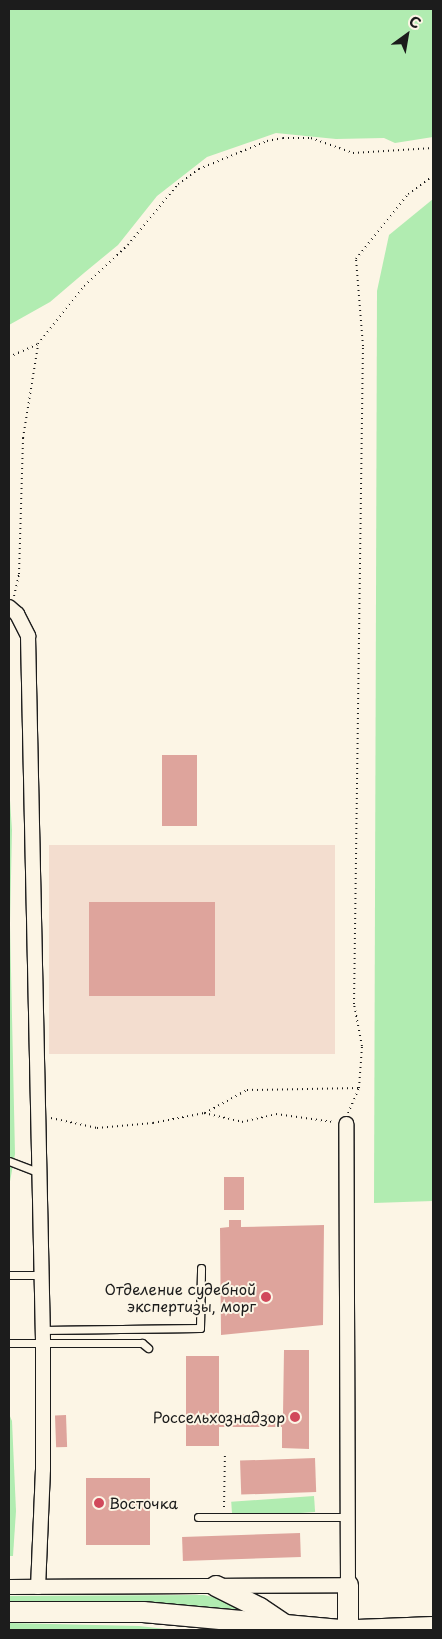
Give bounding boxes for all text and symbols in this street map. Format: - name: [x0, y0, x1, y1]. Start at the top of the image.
- north arrow: [382, 10, 432, 60]
- text: С: [405, 10, 425, 34]
- place label: Отделение судебной экспертизы, морг: [105, 1279, 256, 1314]
- marker: Отделение судебной экспертизы, морг: [260, 1291, 272, 1303]
- place label: Россельхознадзор: [153, 1408, 285, 1426]
- marker: Россельхознадзор: [289, 1411, 301, 1423]
- place label: Восточка: [109, 1494, 178, 1512]
- marker: Восточка: [93, 1497, 105, 1509]

